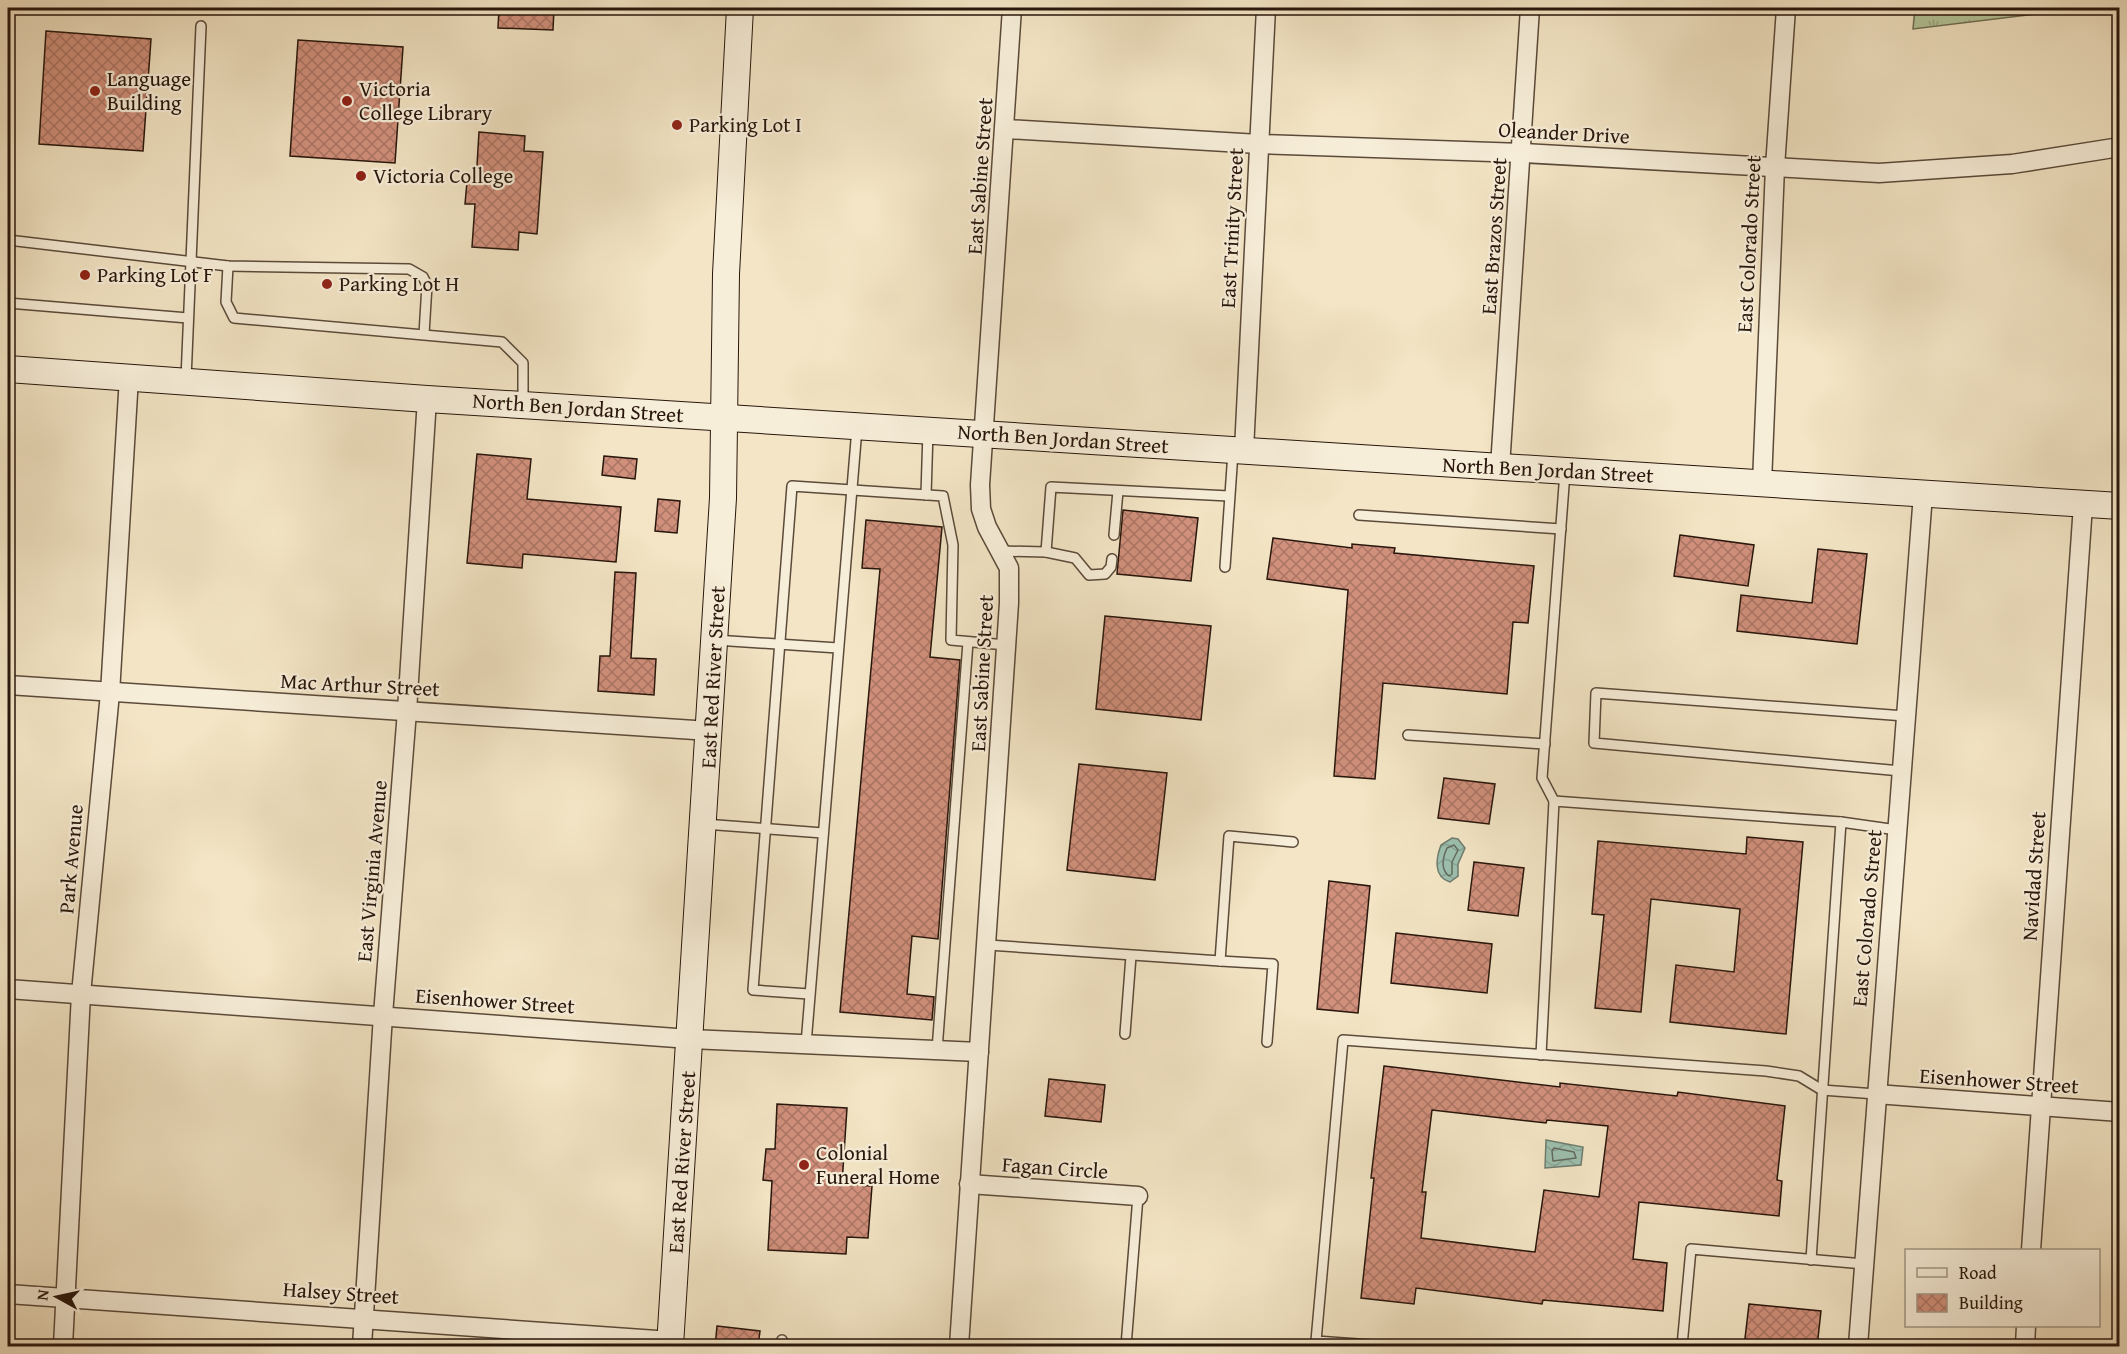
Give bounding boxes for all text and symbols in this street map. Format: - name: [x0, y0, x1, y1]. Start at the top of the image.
- place label: Language Building: [107, 63, 191, 118]
- place label: Victoria College Library: [359, 73, 493, 128]
- marker: Language Building: [88, 84, 102, 98]
- marker: Victoria College Library: [340, 94, 354, 108]
- street label: East Sabine Street: [959, 96, 1000, 255]
- place label: Parking Lot I: [689, 109, 802, 140]
- street label: Oleander Drive: [1497, 114, 1631, 151]
- marker: Parking Lot I: [670, 118, 684, 132]
- street label: East Trinity Street: [1212, 146, 1251, 309]
- street label: East Colorado Street: [1728, 154, 1769, 334]
- street label: East Brazos Street: [1473, 156, 1514, 315]
- place label: Victoria College: [373, 160, 513, 191]
- marker: Victoria College: [354, 169, 368, 183]
- place label: Parking Lot F: [97, 259, 214, 290]
- marker: Parking Lot F: [78, 268, 92, 282]
- place label: Parking Lot H: [339, 268, 459, 299]
- marker: Parking Lot H: [320, 277, 334, 291]
- street label: North Ben Jordan Street: [471, 385, 685, 430]
- street label: North Ben Jordan Street: [956, 416, 1170, 461]
- street label: North Ben Jordan Street: [1442, 448, 1655, 491]
- street label: East Red River Street: [692, 584, 733, 769]
- street label: East Sabine Street: [962, 593, 1001, 752]
- street label: Mac Arthur Street: [280, 665, 441, 704]
- street label: East Virginia Avenue: [348, 779, 395, 963]
- street label: Park Avenue: [50, 803, 91, 915]
- street label: Navidad Street: [2014, 810, 2054, 942]
- street label: East Colorado Street: [1843, 828, 1890, 1008]
- street label: Eisenhower Street: [414, 979, 576, 1022]
- street label: Eisenhower Street: [1918, 1059, 2080, 1102]
- street label: East Red River Street: [660, 1069, 703, 1254]
- place label: Colonial Funeral Home: [816, 1137, 940, 1192]
- street label: Fagan Circle: [1001, 1148, 1109, 1187]
- marker: Colonial Funeral Home: [797, 1158, 811, 1172]
- legend: [1905, 1249, 2100, 1327]
- text: Road: [1959, 1259, 1997, 1286]
- north arrow: [27, 1267, 87, 1327]
- street label: Halsey Street: [282, 1273, 401, 1312]
- text: N: [30, 1288, 55, 1302]
- text: Building: [1959, 1289, 2023, 1316]

